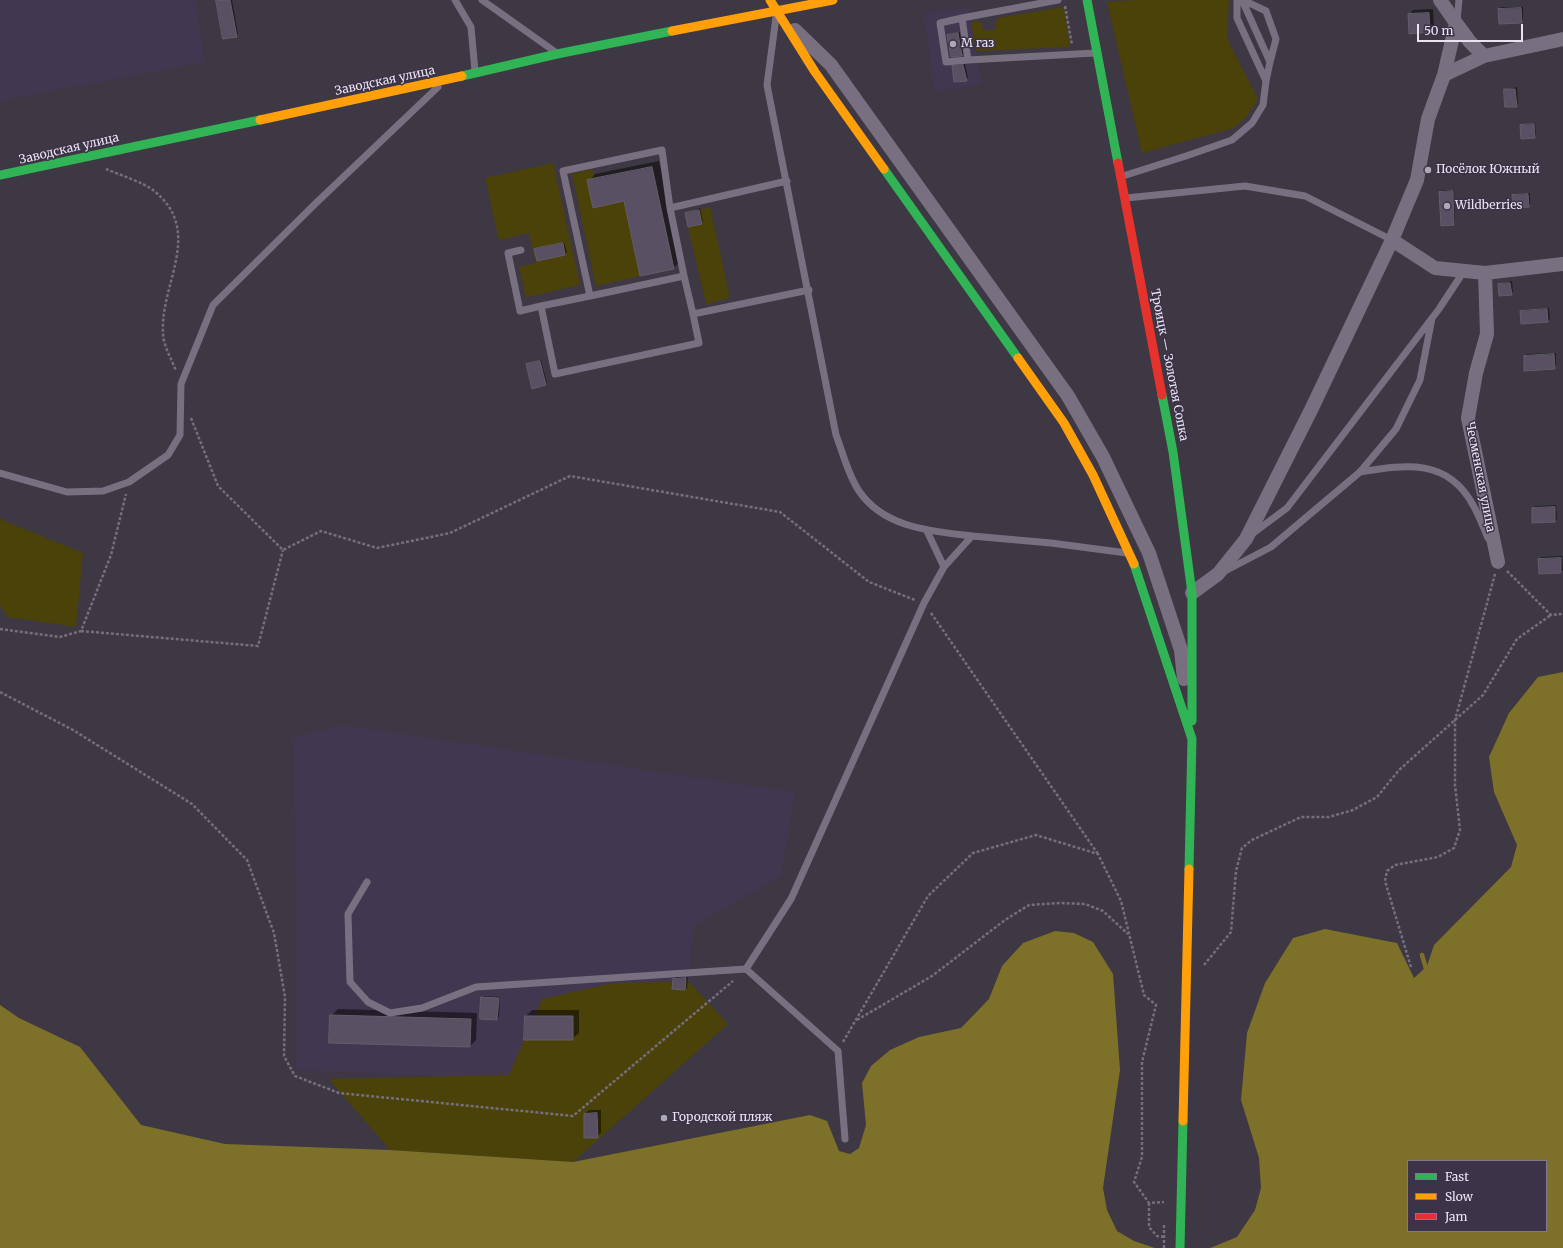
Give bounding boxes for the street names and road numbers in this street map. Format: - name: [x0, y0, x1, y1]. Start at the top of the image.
- street label: Заводская улица: [334, 63, 436, 99]
- street label: Заводская улица: [18, 131, 120, 167]
- street label: Троицк — Золотая Сопка: [1147, 288, 1191, 442]
- street label: Чесменская улица: [1462, 421, 1498, 533]

